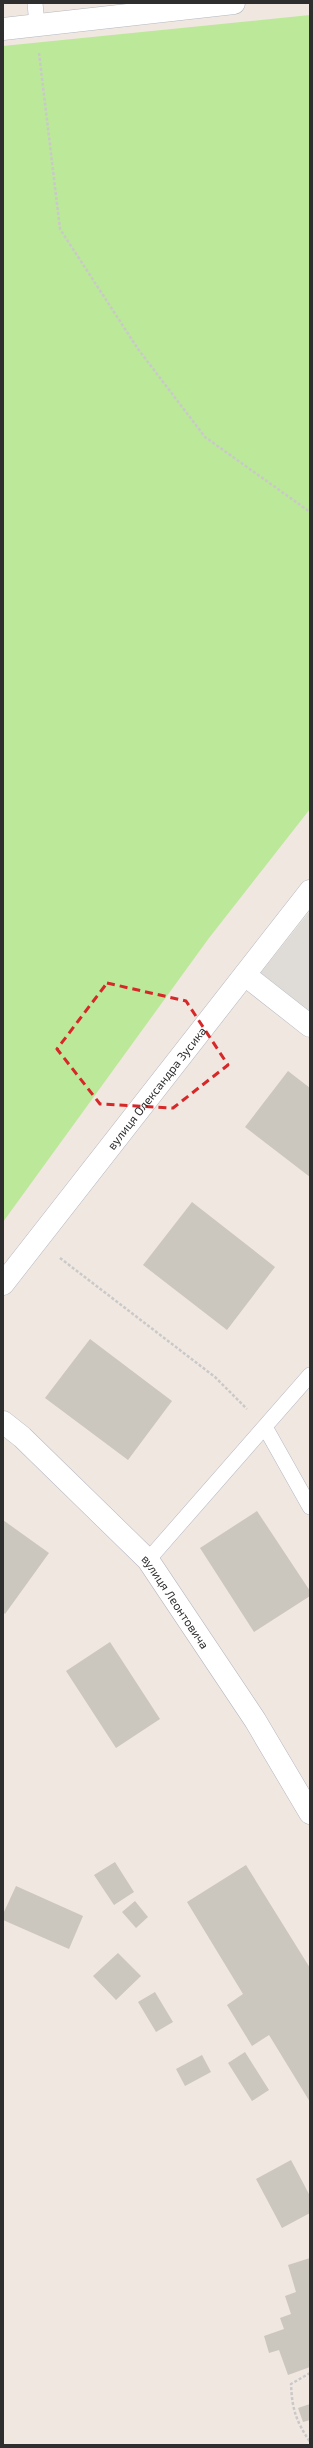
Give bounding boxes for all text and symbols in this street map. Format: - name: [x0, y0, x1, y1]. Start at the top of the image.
- street label: вулиця Олександра Зусика: [104, 1024, 209, 1152]
- street label: вулиця Леонтовича: [139, 1551, 212, 1651]

